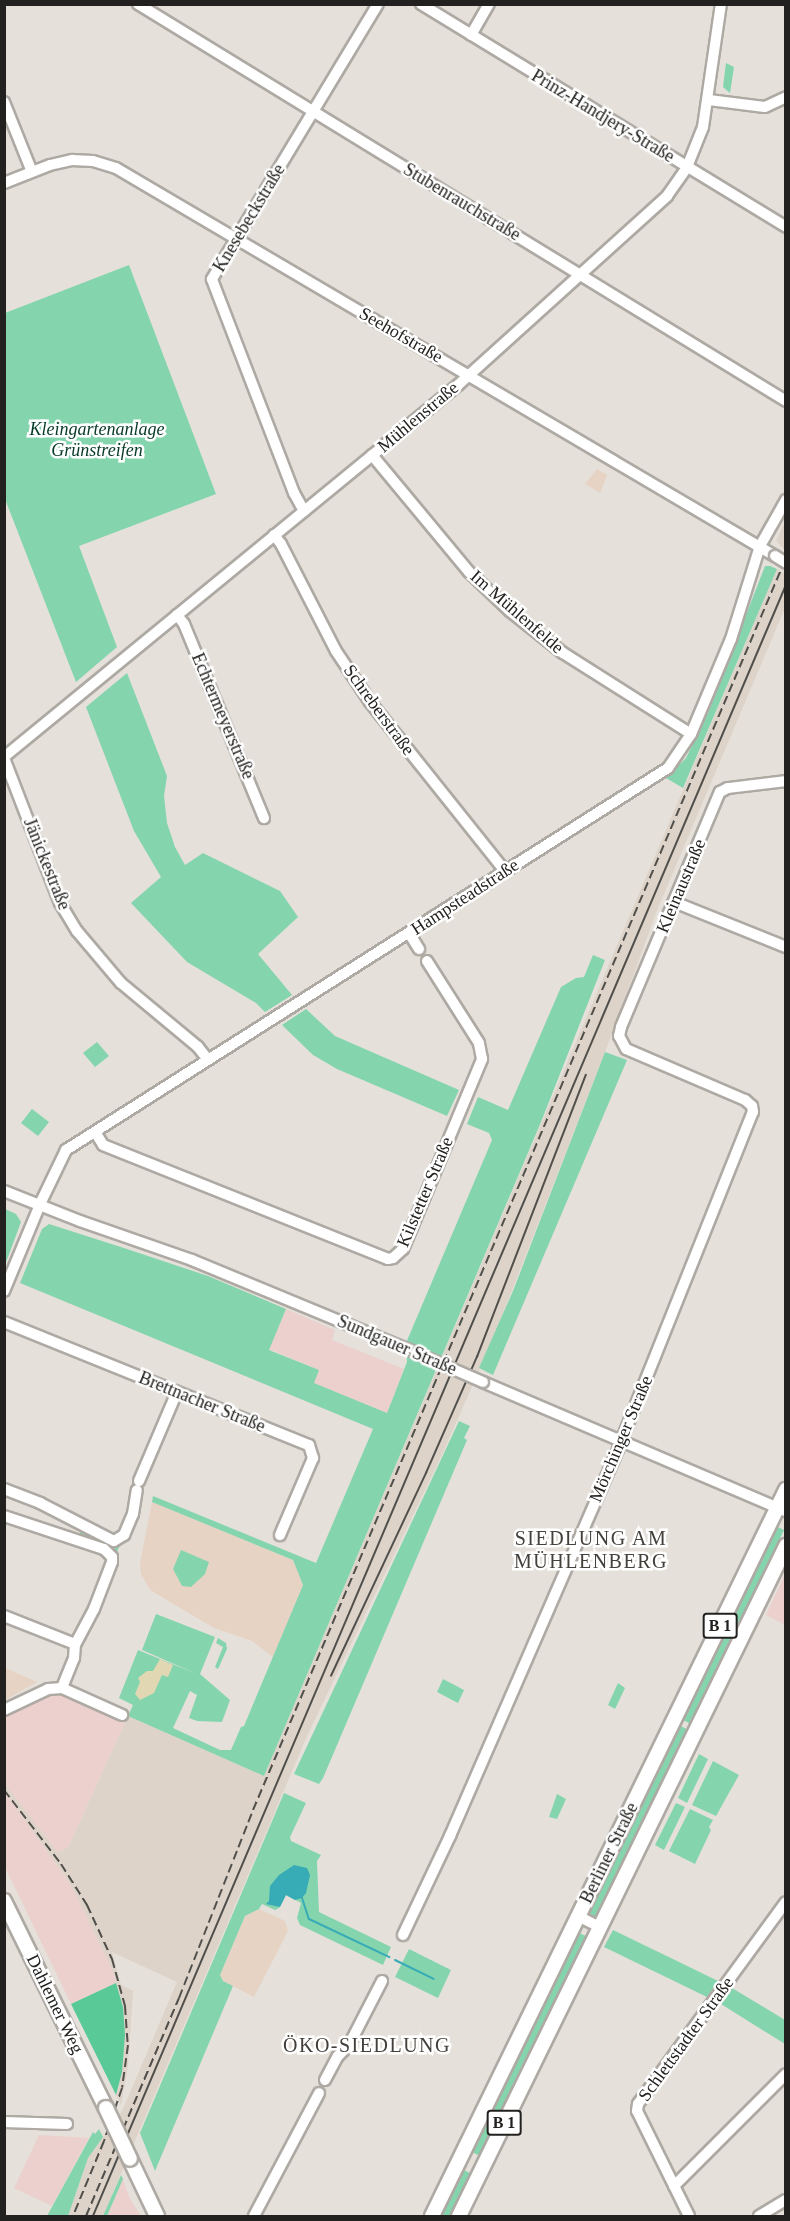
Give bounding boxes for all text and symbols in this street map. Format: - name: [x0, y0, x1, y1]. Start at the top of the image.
- street label: Prinz-Handjery-Straße: [528, 65, 678, 167]
- street label: Stubenrauchstraße: [399, 159, 525, 245]
- street label: Knesebeckstraße: [208, 160, 290, 276]
- street label: Seehofstraße: [355, 302, 447, 368]
- street label: Mühlenstraße: [373, 377, 463, 457]
- park label: Kleingartenanlage Grünstreifen: [30, 419, 164, 462]
- street label: Im Mühlenfelde: [466, 566, 568, 658]
- street label: Echtermeyerstraße: [187, 650, 259, 782]
- street label: Schreberstraße: [339, 660, 419, 760]
- street label: Jänickestraße: [19, 815, 75, 913]
- street label: Kleinaustraße: [652, 836, 710, 936]
- street label: Hampsteadstraße: [407, 854, 523, 940]
- street label: Kilstetter Straße: [392, 1134, 458, 1250]
- street label: Sundgauer Straße: [334, 1310, 460, 1380]
- street label: Brettnacher Straße: [136, 1367, 268, 1437]
- street label: Mörchinger Straße: [585, 1372, 657, 1506]
- district label: SIEDLUNG AM MÜHLENBERG: [514, 1526, 668, 1573]
- road number: B 1: [702, 1613, 738, 1639]
- street label: Berliner Straße: [575, 1799, 643, 1907]
- street label: Dahlemer Weg: [22, 1951, 88, 2057]
- street label: Schlettstadter Straße: [634, 1973, 738, 2105]
- district label: ÖKO-SIEDLUNG: [283, 2033, 451, 2057]
- road number: B 1: [486, 2110, 522, 2136]

